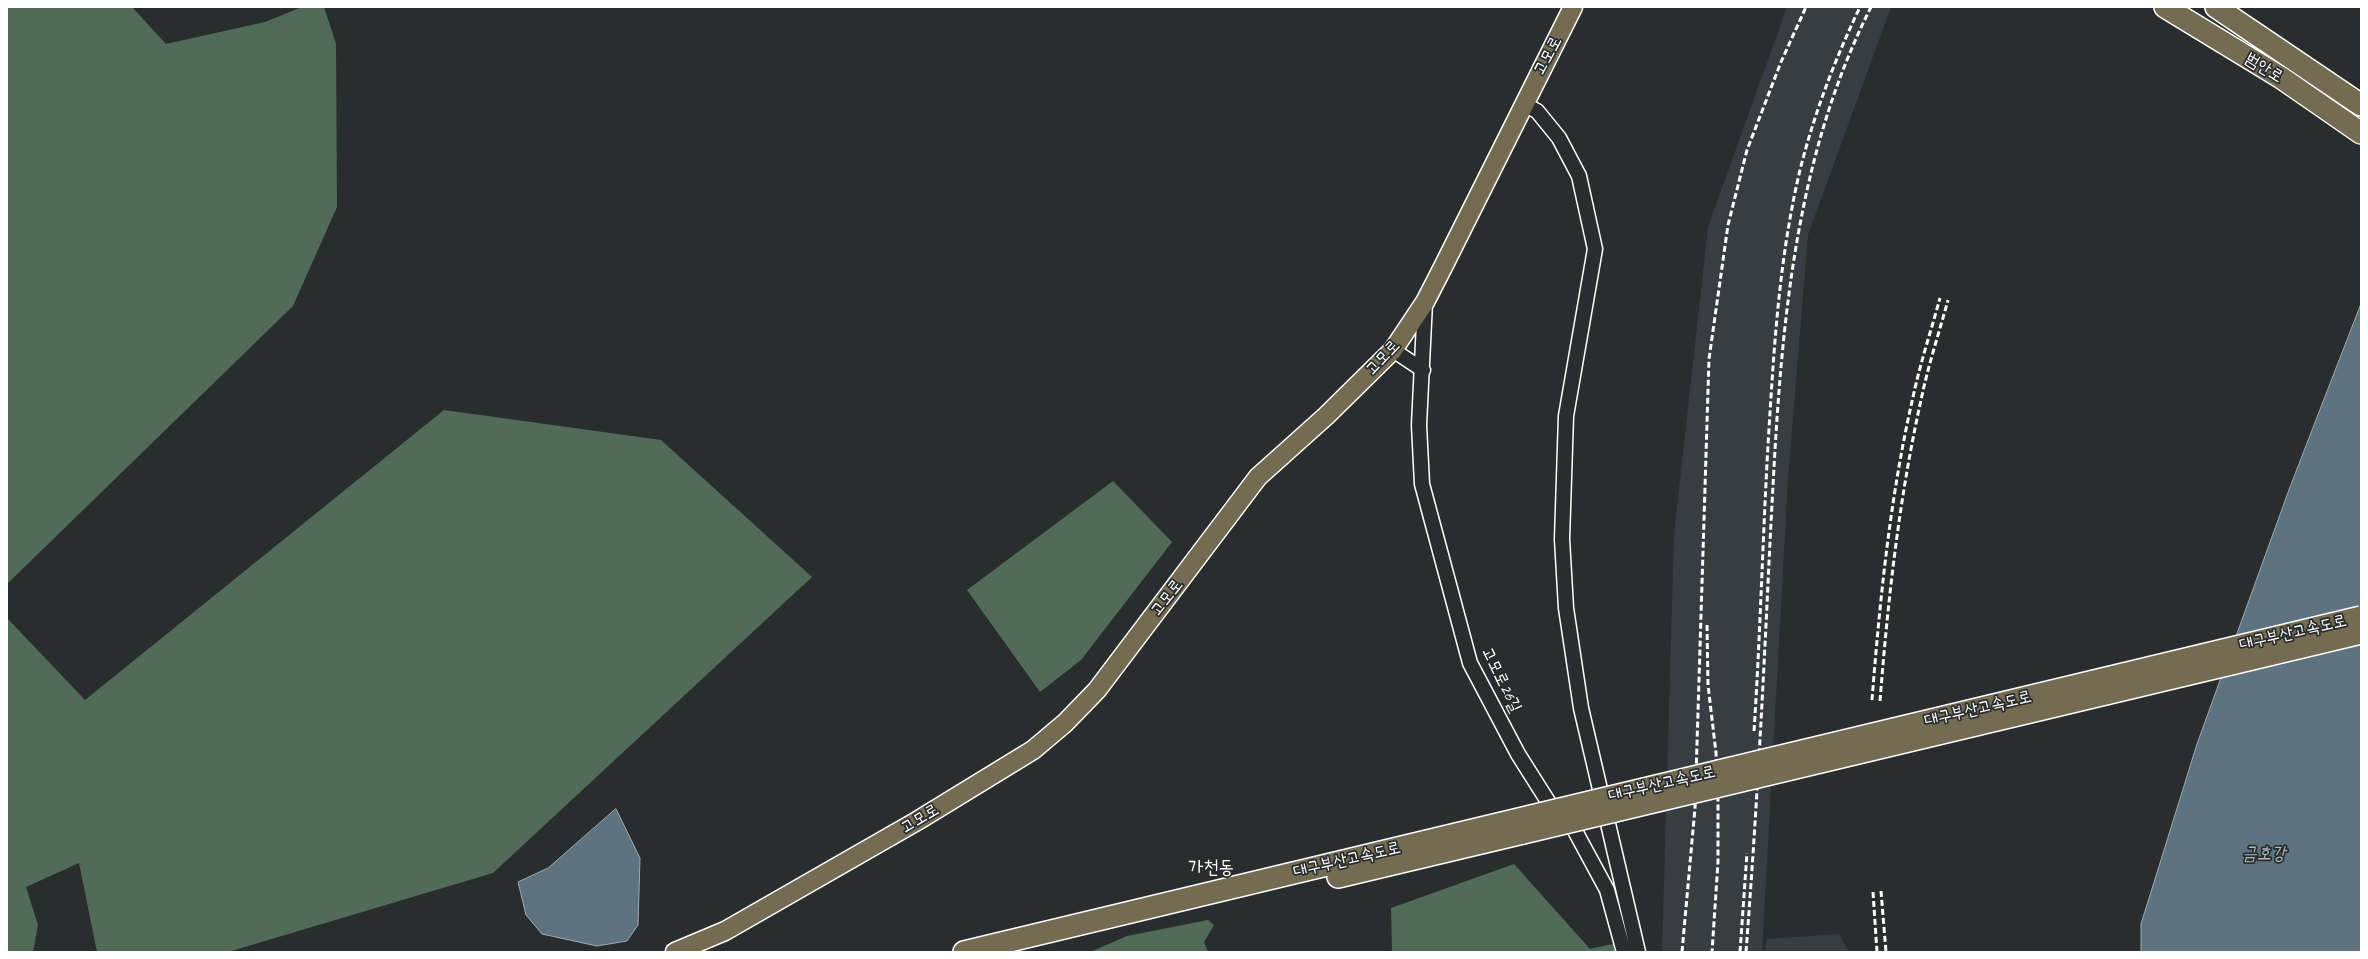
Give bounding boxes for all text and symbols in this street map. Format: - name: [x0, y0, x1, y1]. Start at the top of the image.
- street label: 고모로: [1529, 33, 1567, 79]
- street label: 범안로: [2241, 48, 2287, 88]
- street label: 고모로: [1362, 336, 1404, 380]
- street label: 고모로: [1146, 576, 1188, 620]
- street label: 대구부산고속도로: [2237, 611, 2349, 655]
- street label: 고모로26길: [1476, 644, 1526, 716]
- street label: 대구부산고속도로: [1922, 687, 2034, 731]
- street label: 대구부산고속도로: [1606, 762, 1718, 806]
- street label: 고모로: [897, 800, 943, 838]
- street label: 대구부산고속도로: [1291, 838, 1403, 882]
- water label: 금호강: [2242, 843, 2286, 865]
- district label: 가천동: [1188, 857, 1234, 879]

